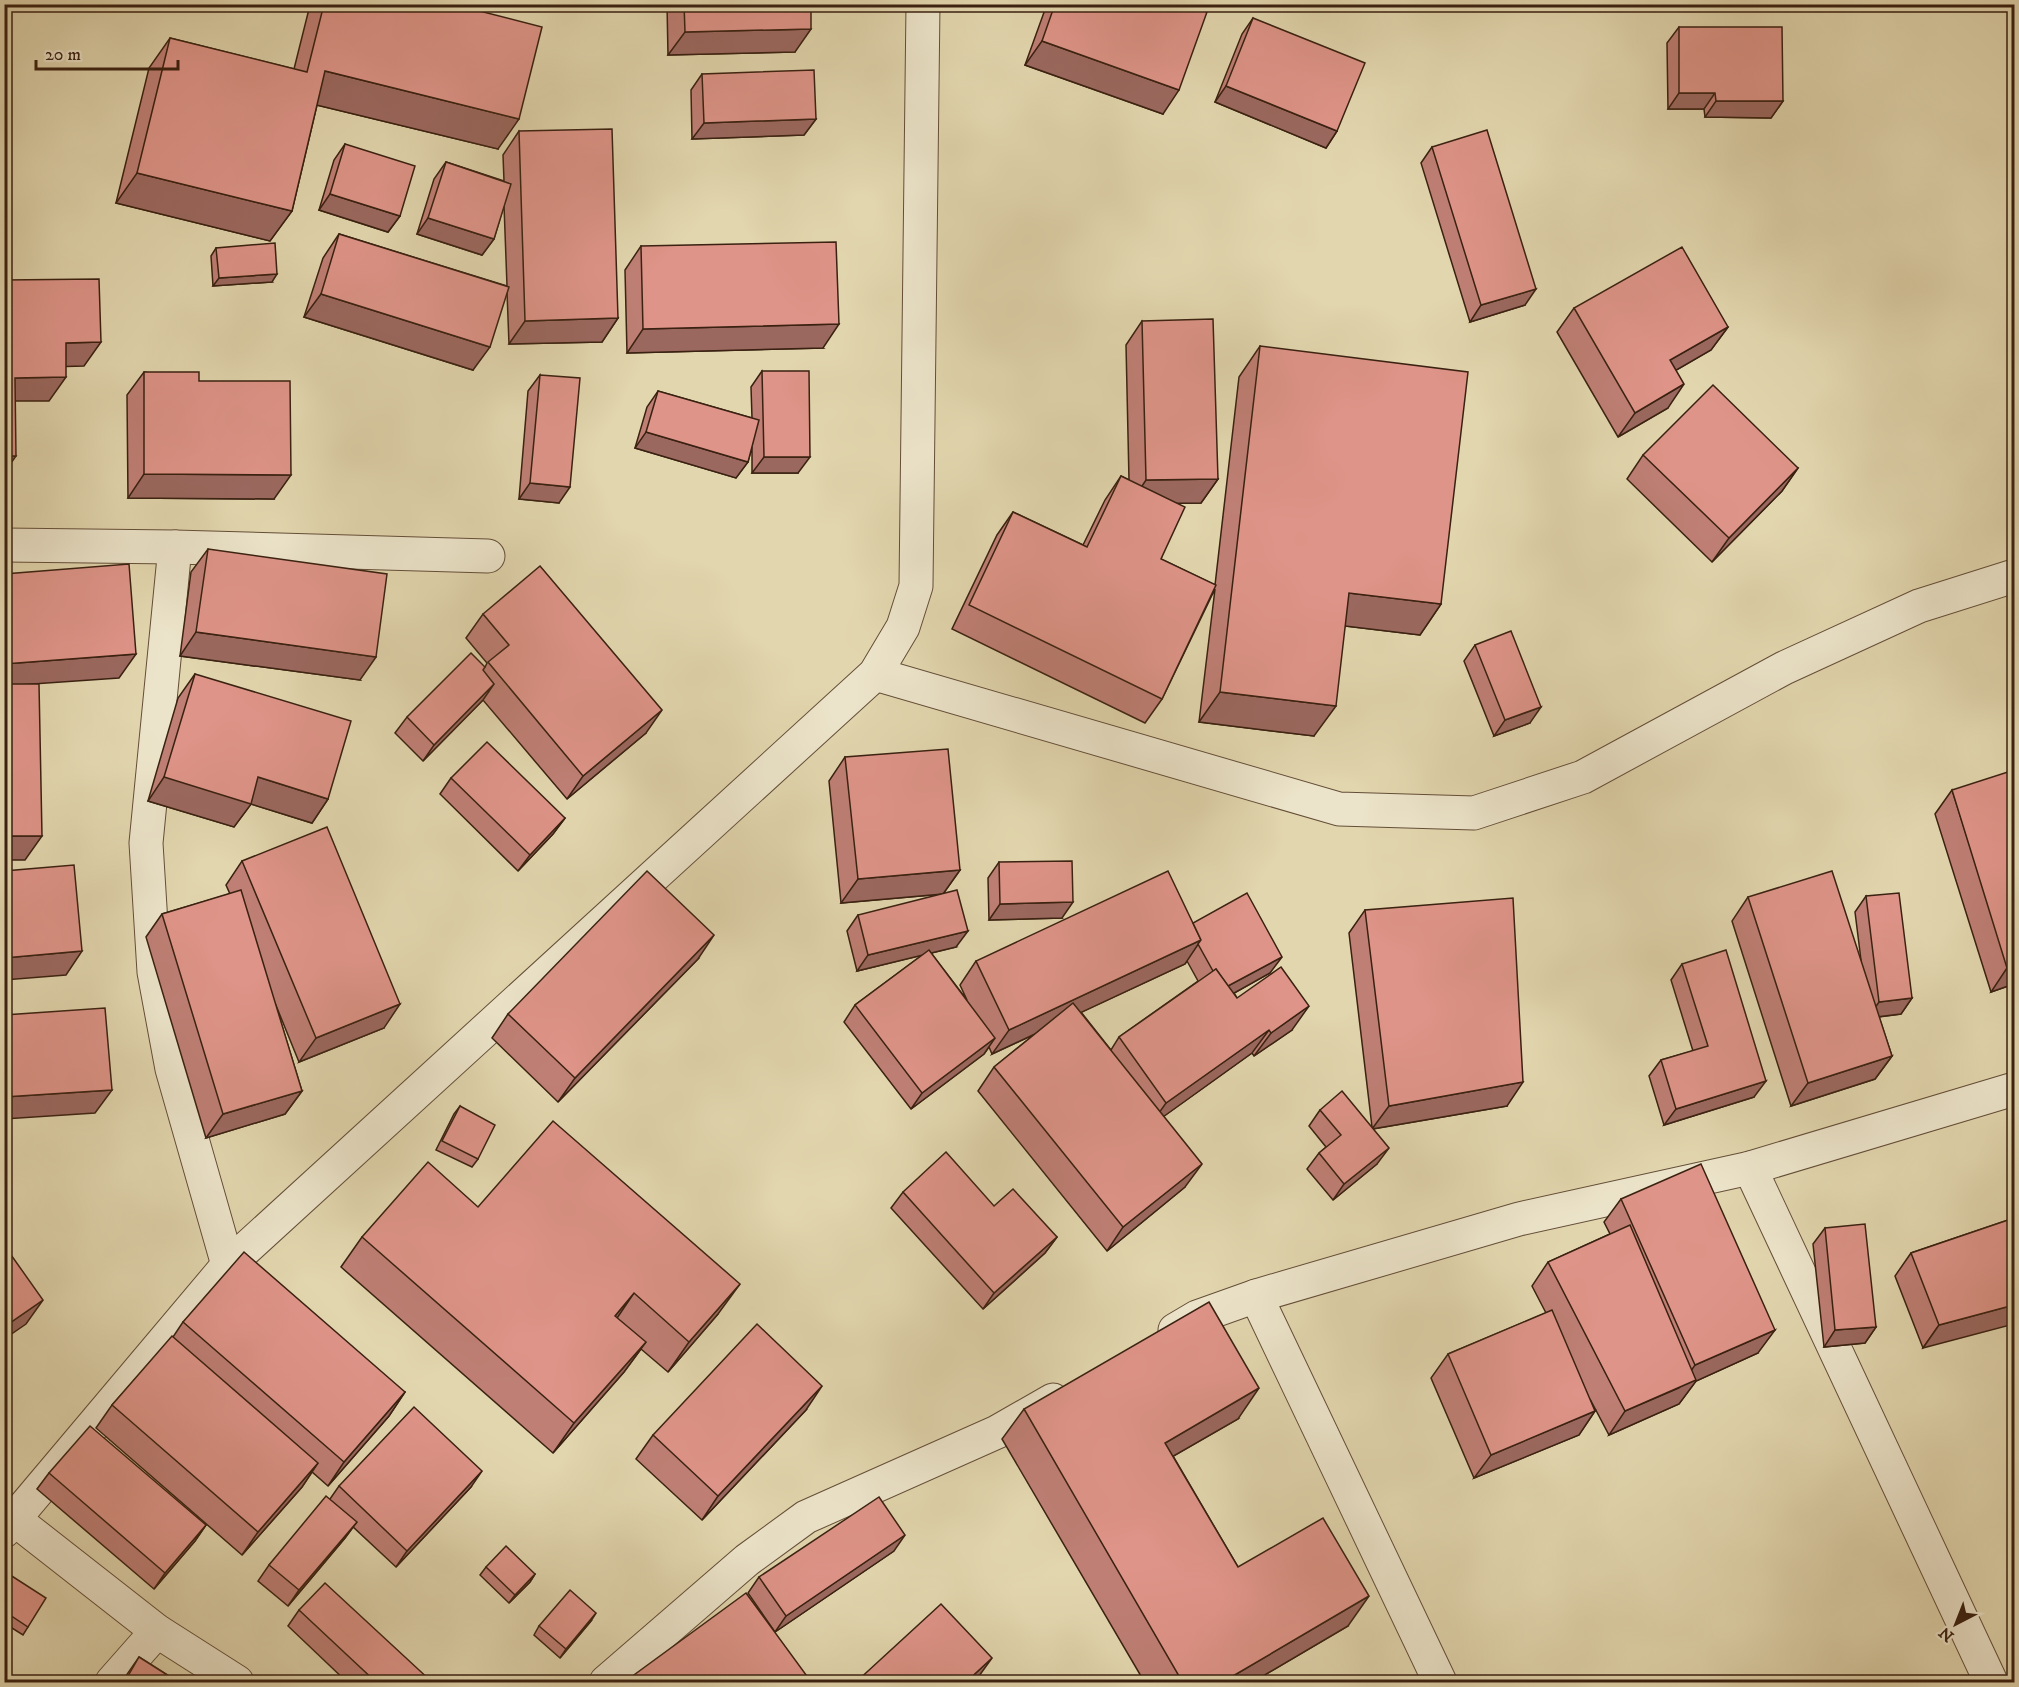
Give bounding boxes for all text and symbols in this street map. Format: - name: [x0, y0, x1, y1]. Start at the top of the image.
- scale bar: [36, 33, 178, 71]
- text: 20 m: [45, 44, 81, 66]
- north arrow: [1926, 1594, 1986, 1654]
- text: N: [1935, 1623, 1958, 1646]

